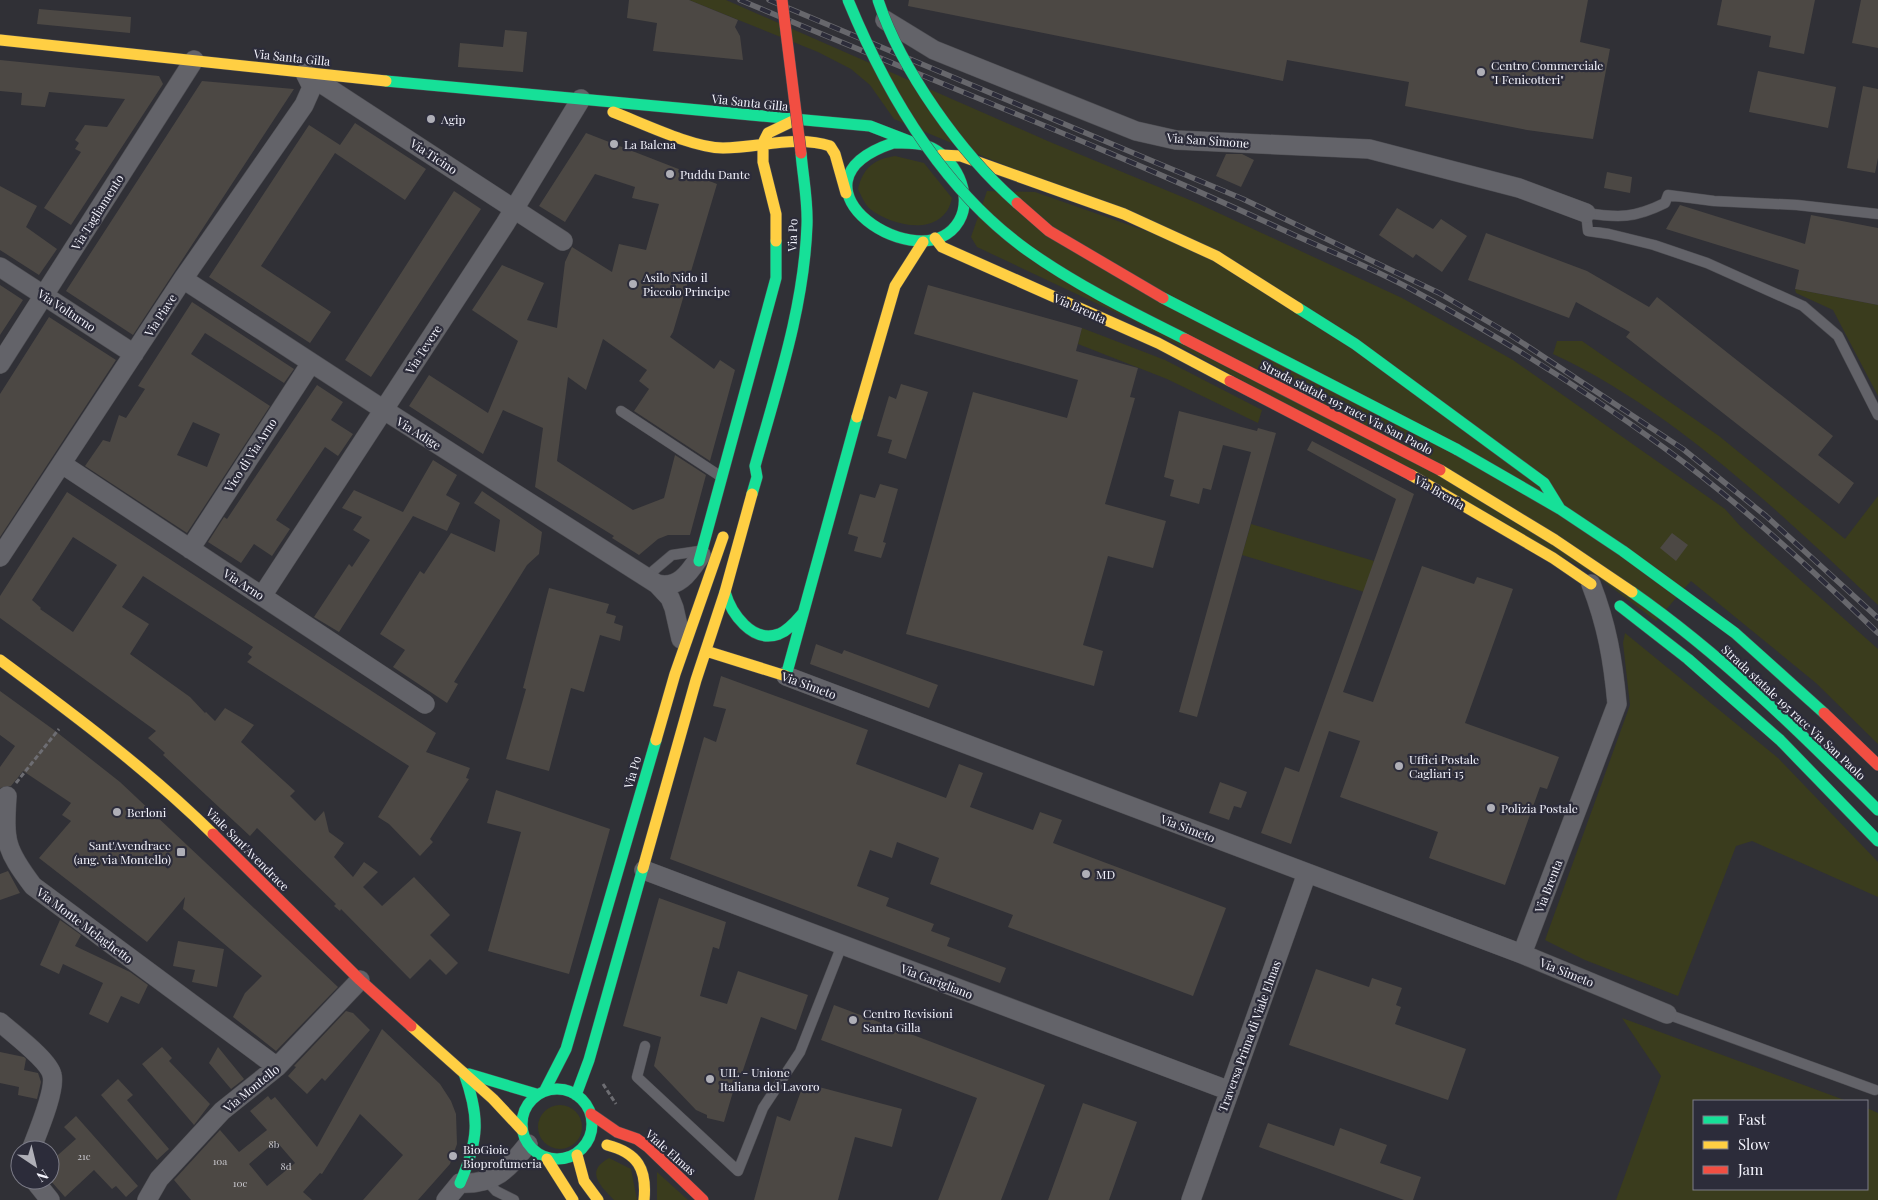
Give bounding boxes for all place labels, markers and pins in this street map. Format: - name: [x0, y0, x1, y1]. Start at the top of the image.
- place label: Centro Commerciale "I Fenicotteri": [1491, 57, 1603, 87]
- marker: Centro Commerciale "I Fenicotteri": [1475, 66, 1487, 78]
- place label: Agip: [440, 111, 465, 127]
- marker: Agip: [425, 113, 437, 125]
- place label: La Balena: [624, 136, 676, 152]
- marker: La Balena: [608, 138, 620, 150]
- place label: Puddu Dante: [680, 166, 750, 182]
- marker: Puddu Dante: [664, 168, 676, 180]
- place label: Asilo Nido il Piccolo Principe: [642, 269, 730, 299]
- marker: Asilo Nido il Piccolo Principe: [627, 278, 639, 290]
- place label: Uffici Postale Cagliari 15: [1409, 751, 1479, 781]
- marker: Uffici Postale Cagliari 15: [1393, 760, 1405, 772]
- place label: Polizia Postale: [1501, 800, 1578, 816]
- marker: Polizia Postale: [1485, 802, 1497, 814]
- place label: Berloni: [127, 804, 167, 820]
- marker: Berloni: [111, 806, 123, 818]
- place label: Sant'Avendrace (ang. via Montello): [74, 837, 171, 867]
- marker: Sant'Avendrace (ang. via Montello): [175, 846, 187, 858]
- place label: MD: [1096, 866, 1115, 882]
- marker: MD: [1080, 868, 1092, 880]
- place label: Centro Revisioni Santa Gilla: [863, 1005, 953, 1035]
- marker: Centro Revisioni Santa Gilla: [847, 1014, 859, 1026]
- place label: UIL - Unione Italiana del Lavoro: [720, 1064, 820, 1094]
- marker: UIL - Unione Italiana del Lavoro: [704, 1073, 716, 1085]
- place label: BioGioie Bioprofumeria: [463, 1141, 542, 1171]
- marker: BioGioie Bioprofumeria: [447, 1150, 459, 1162]

